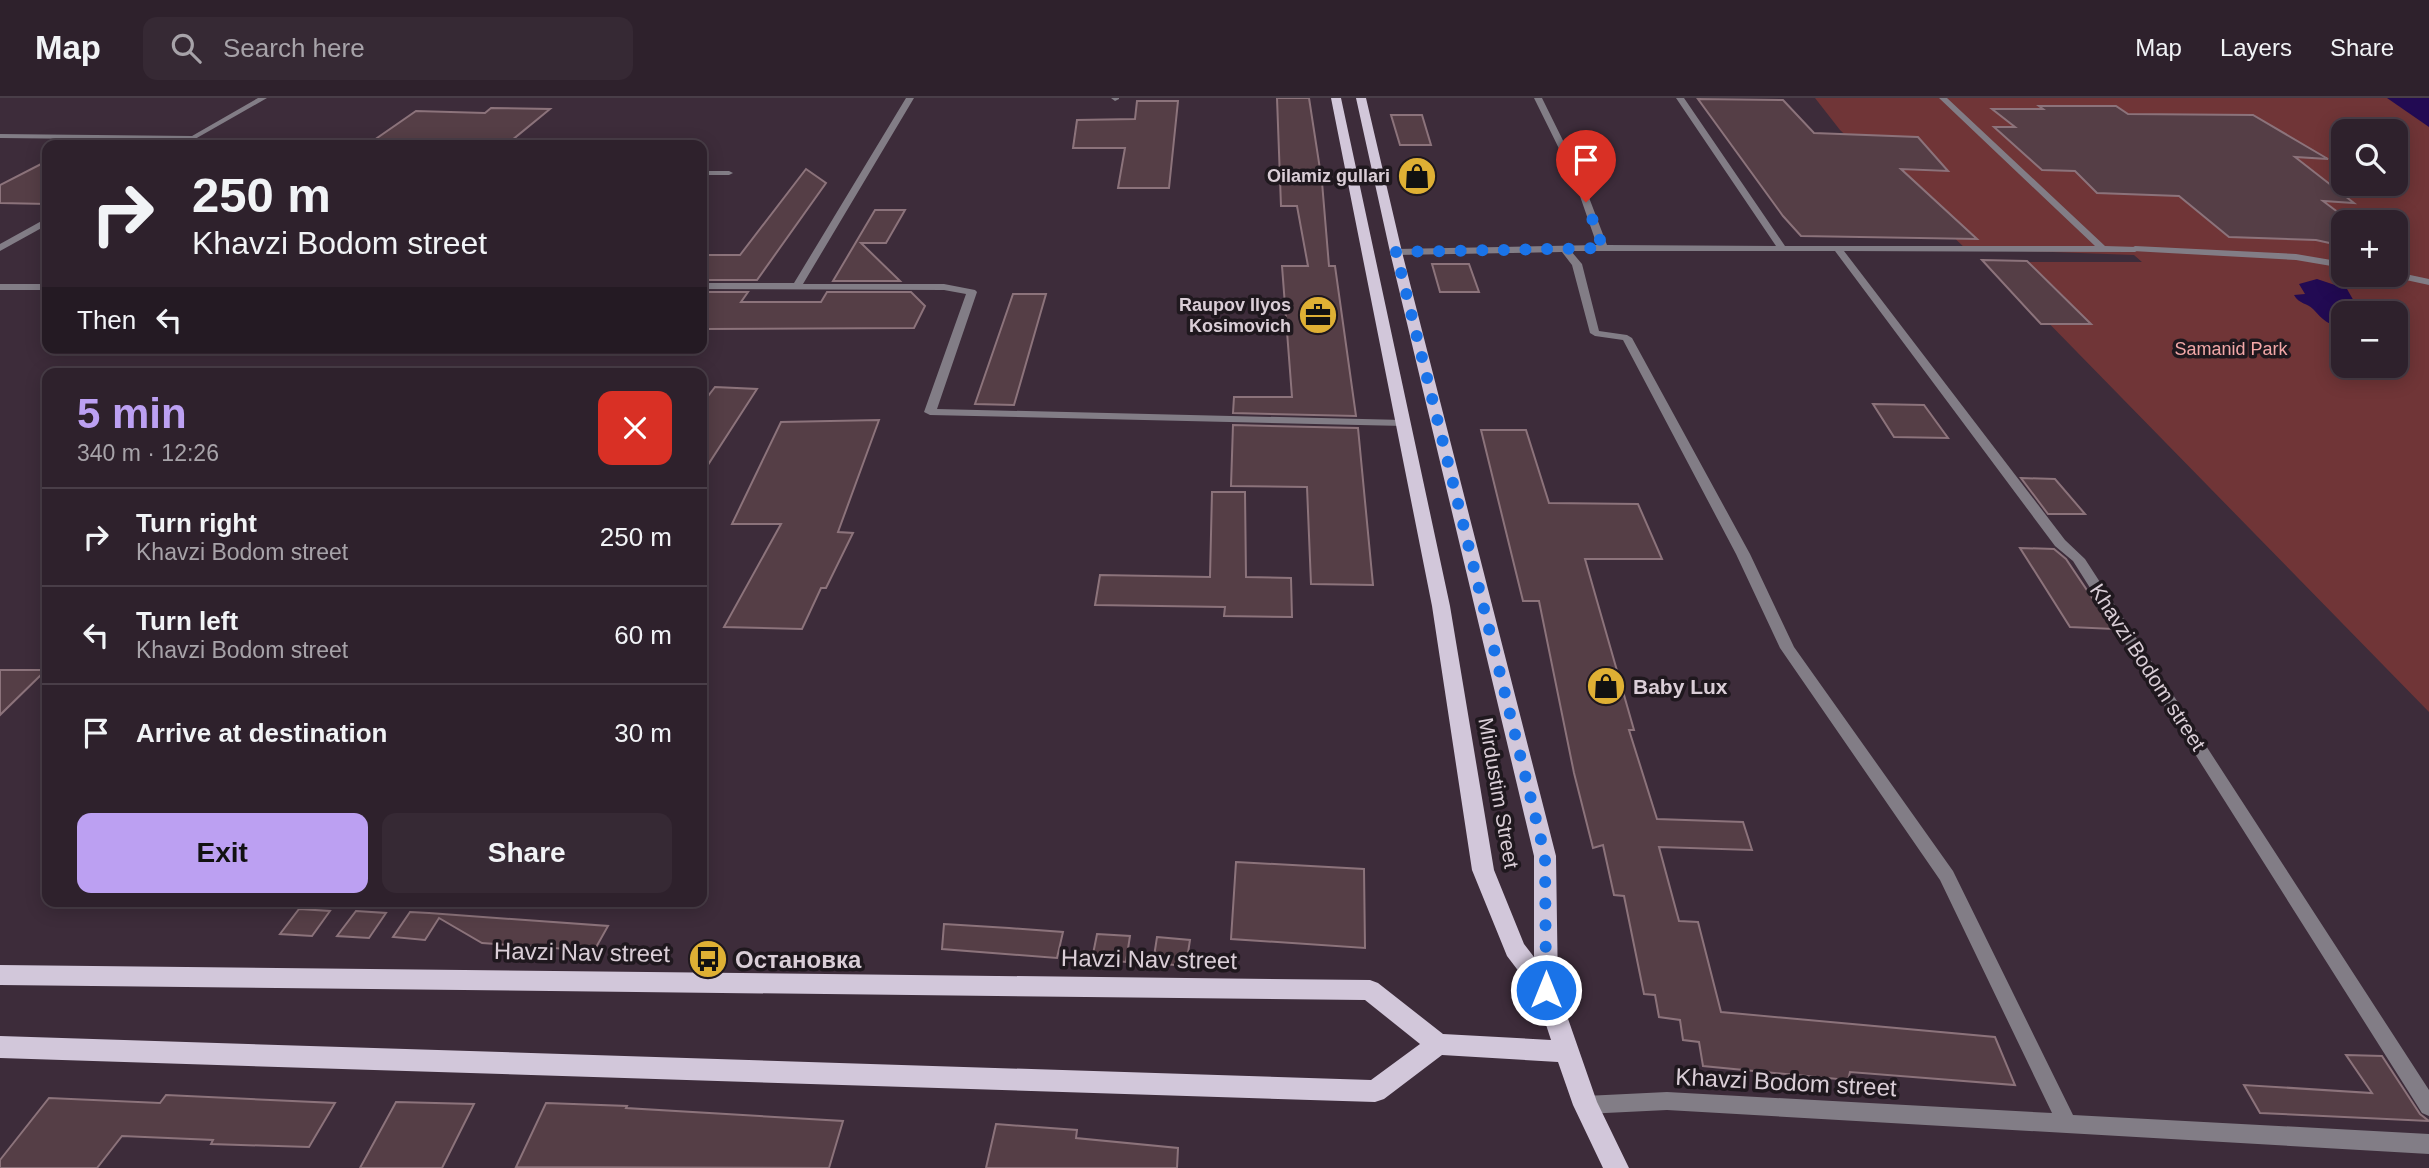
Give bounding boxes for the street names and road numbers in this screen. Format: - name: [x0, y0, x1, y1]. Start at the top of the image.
- street label: Khavzi Bodom street: [2086, 579, 2210, 755]
- street label: Mirdustim Street: [1474, 716, 1524, 870]
- street label: Havzi Nav street: [494, 937, 671, 967]
- street label: Havzi Nav street: [1061, 944, 1238, 974]
- street label: Khavzi Bodom street: [1675, 1063, 1898, 1101]

